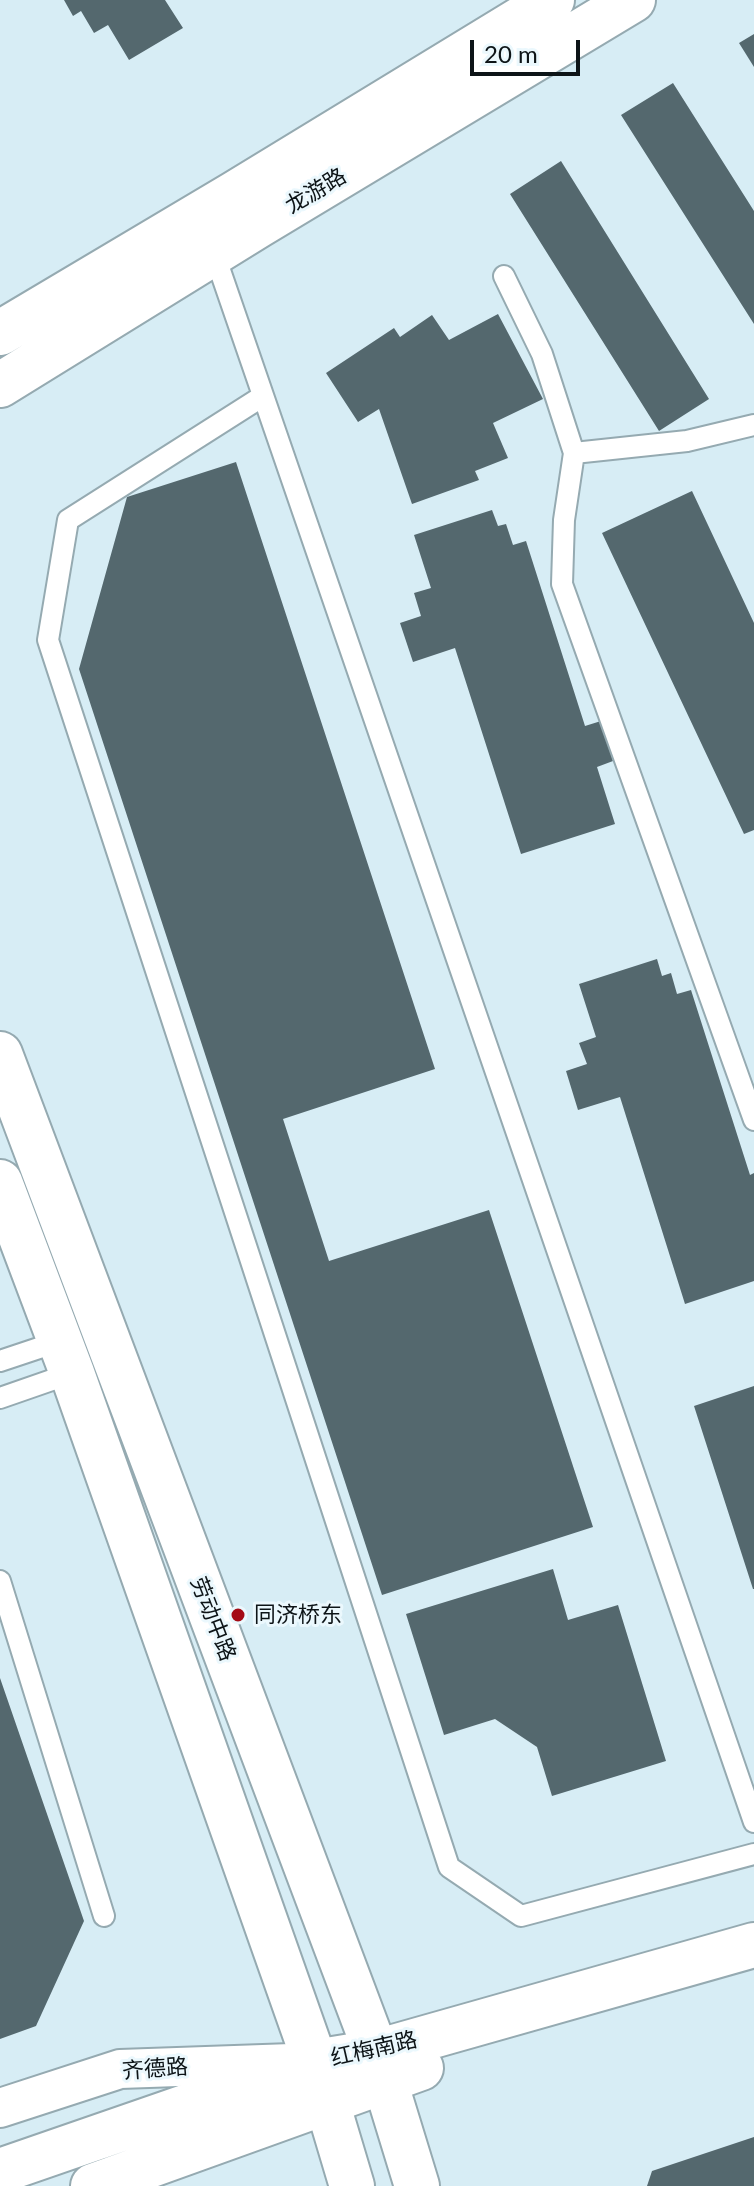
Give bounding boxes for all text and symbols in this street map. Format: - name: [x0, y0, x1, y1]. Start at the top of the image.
- scale bar: [474, 24, 584, 74]
- text: 20 m: [484, 39, 538, 68]
- street label: 龙游路: [281, 163, 351, 219]
- street label: 劳动中路: [185, 1573, 241, 1665]
- place label: 同济桥东: [254, 1602, 342, 1628]
- marker: 同济桥东: [229, 1606, 247, 1624]
- street label: 红梅南路: [328, 2026, 420, 2072]
- street label: 齐德路: [121, 2054, 189, 2084]

